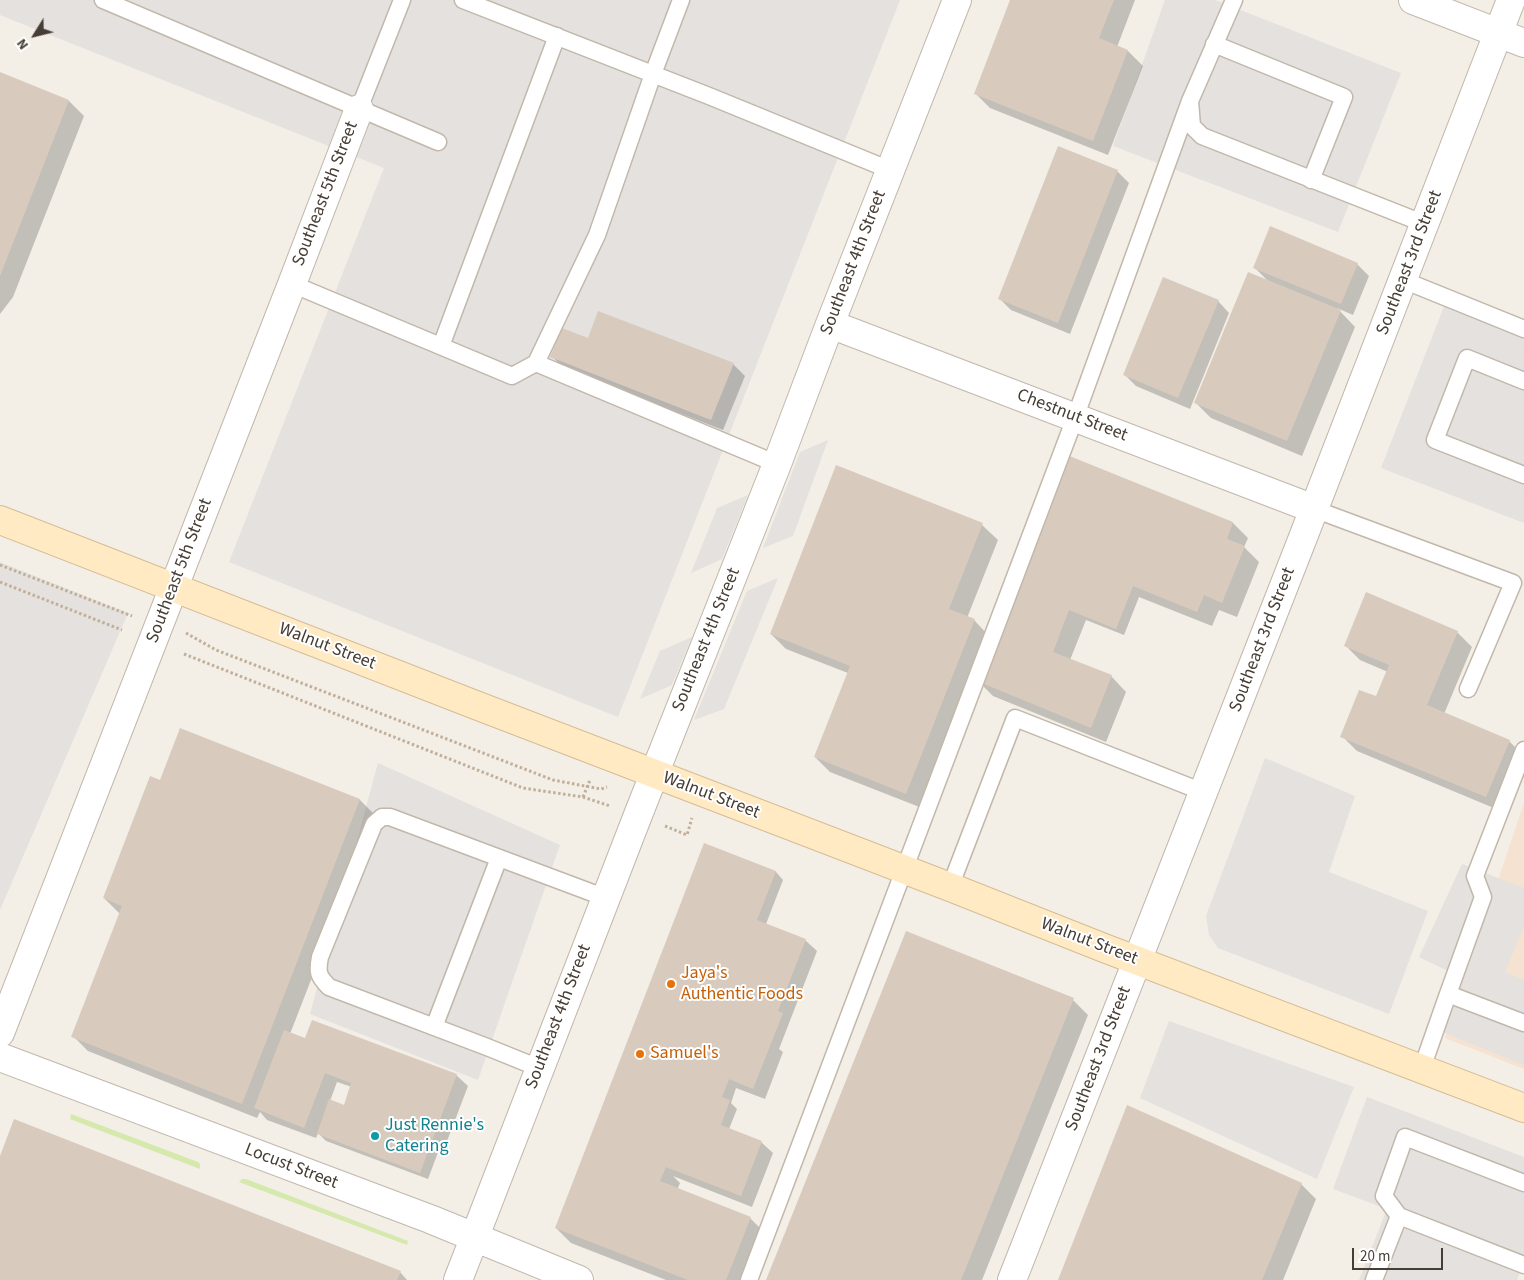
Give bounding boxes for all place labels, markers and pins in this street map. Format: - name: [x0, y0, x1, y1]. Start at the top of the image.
- place label: Jaya's Authentic Foods: [681, 963, 803, 1006]
- marker: Jaya's Authentic Foods: [665, 978, 677, 990]
- place label: Samuel's: [650, 1043, 719, 1065]
- marker: Samuel's: [634, 1048, 646, 1060]
- place label: Just Rennie's Catering: [385, 1115, 484, 1158]
- marker: Just Rennie's Catering: [369, 1130, 381, 1142]

